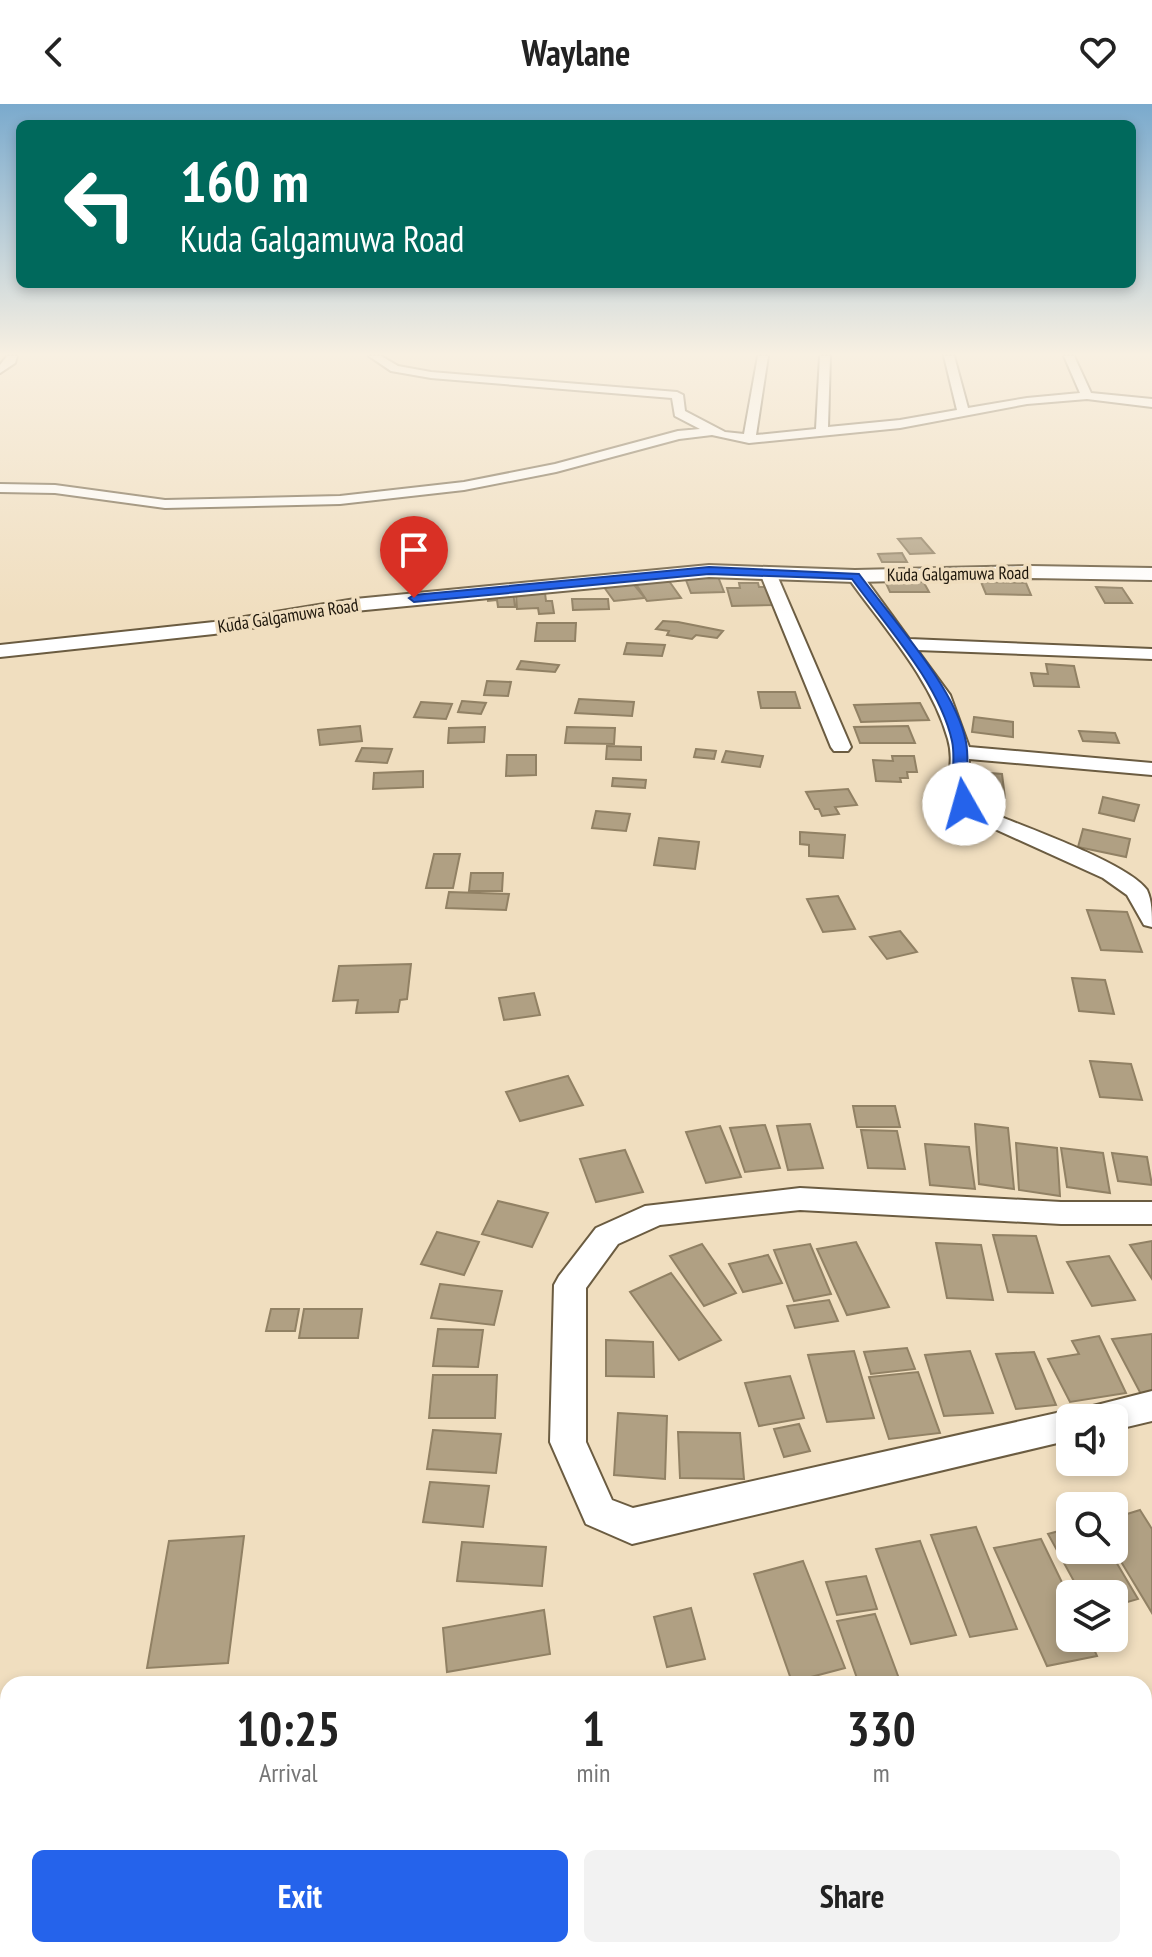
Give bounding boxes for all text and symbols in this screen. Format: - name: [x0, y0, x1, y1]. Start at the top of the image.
- text: Waylane: [522, 29, 630, 76]
- icon: back: [32, 30, 76, 74]
- icon: heart: [1076, 30, 1120, 74]
- text: 160 m: [180, 145, 309, 217]
- icon: left: [48, 152, 152, 256]
- text: Kuda Galgamuwa Road: [180, 215, 464, 262]
- pin: [380, 516, 448, 598]
- icon: arrive: [392, 528, 436, 572]
- street label: Kuda Galgamuwa Road: [887, 561, 1029, 586]
- street label: Kuda Galgamuwa Road: [216, 593, 360, 638]
- position arrow: [922, 762, 1006, 846]
- map controls: [1056, 1404, 1128, 1652]
- button: sound: [1056, 1404, 1128, 1476]
- button: search: [1056, 1492, 1128, 1564]
- button: layers: [1056, 1580, 1128, 1652]
- text: 10:25: [236, 1697, 340, 1759]
- text: 1: [582, 1697, 605, 1759]
- text: 330: [847, 1697, 916, 1759]
- text: Arrival: [259, 1756, 318, 1789]
- text: min: [576, 1756, 610, 1789]
- text: m: [873, 1756, 890, 1789]
- button: Exit: [32, 1850, 568, 1942]
- button: Share: [584, 1850, 1120, 1942]

